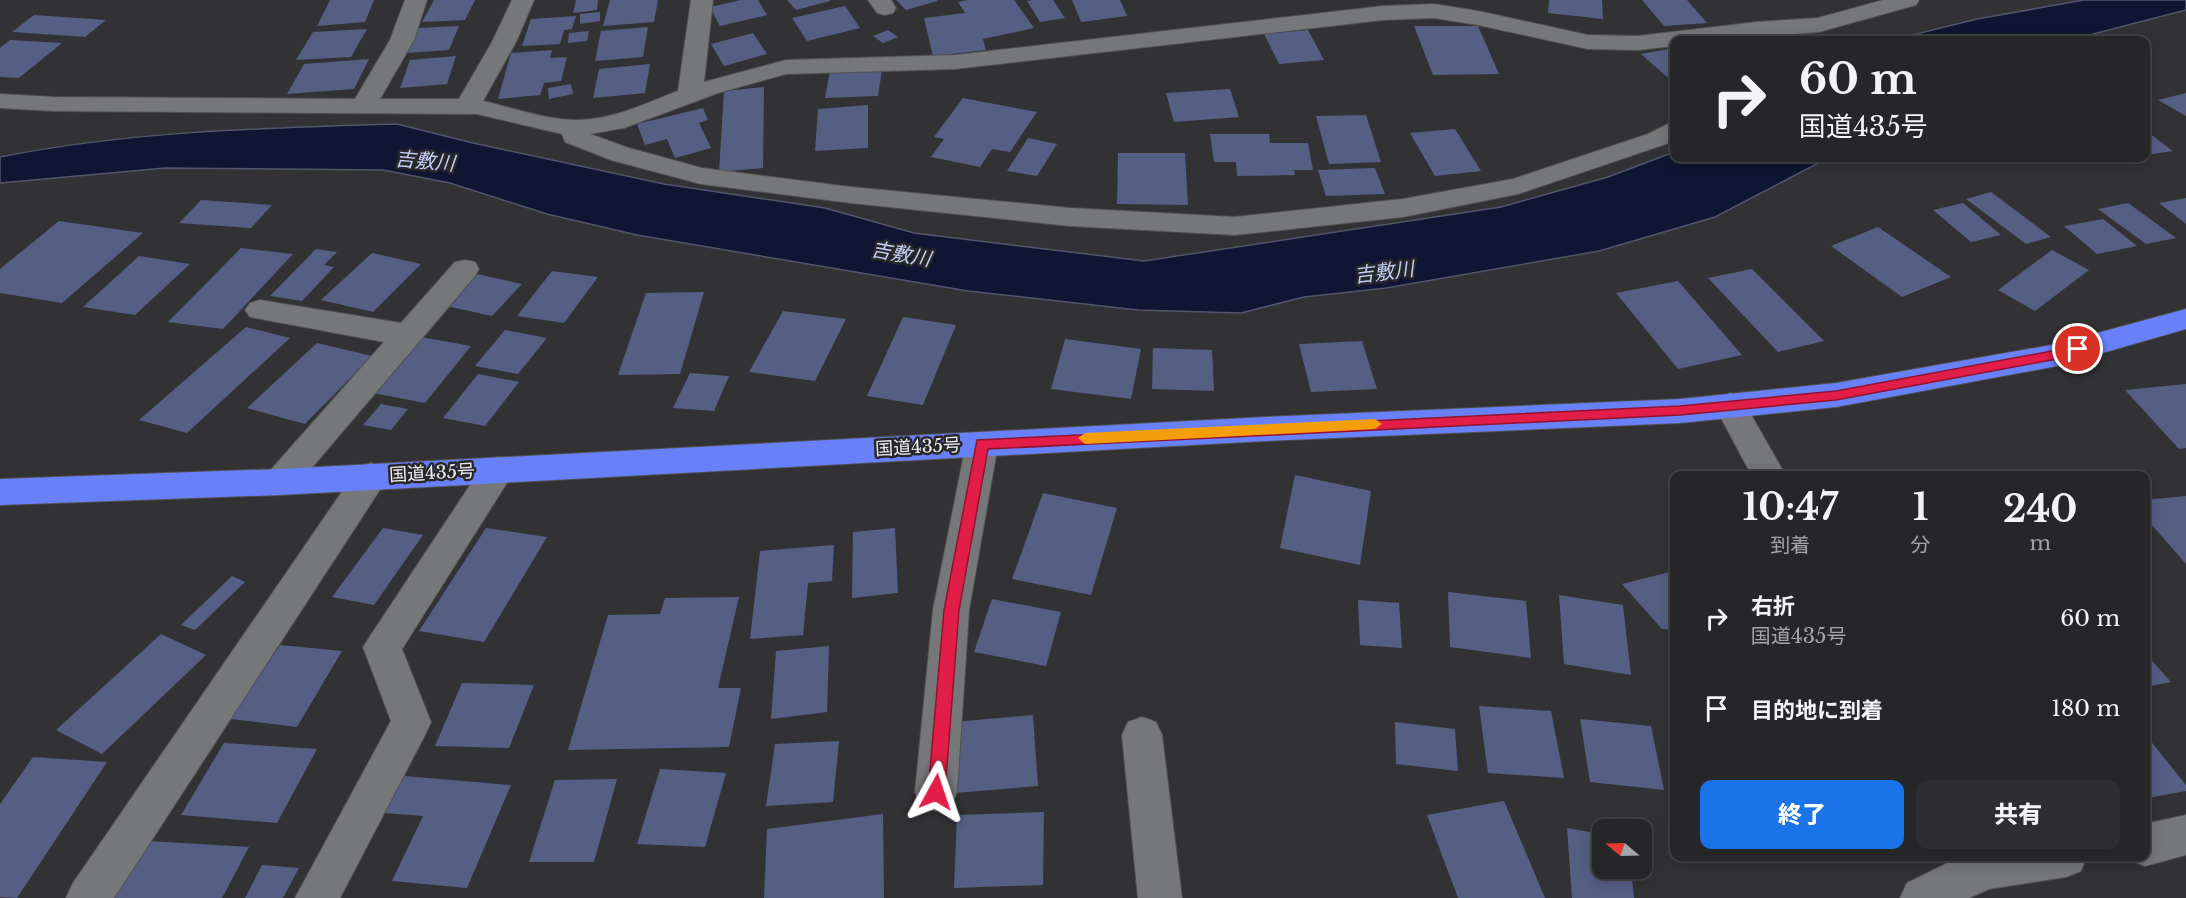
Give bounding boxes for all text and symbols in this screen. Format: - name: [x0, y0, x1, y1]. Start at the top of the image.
- text: 60 m: [1799, 53, 1917, 105]
- icon: right: [1700, 60, 1778, 138]
- text: 国道435号: [1799, 110, 1928, 143]
- water label: 吉敷川: [394, 146, 458, 176]
- water label: 吉敷川: [869, 237, 935, 271]
- water label: 吉敷川: [1353, 256, 1417, 288]
- pin: [2052, 323, 2103, 374]
- icon: arrive: [2061, 332, 2094, 365]
- street label: 国道435号: [875, 434, 961, 460]
- street label: 国道435号: [389, 460, 475, 486]
- text: 10:47: [1742, 485, 1838, 530]
- text: 1: [1913, 485, 1928, 530]
- text: 240: [2003, 487, 2078, 532]
- text: m: [2030, 531, 2051, 555]
- text: 到着: [1770, 533, 1810, 557]
- text: 分: [1911, 533, 1931, 557]
- text: 右折: [1751, 593, 1795, 620]
- icon: right: [1700, 602, 1733, 635]
- text: 60 m: [2060, 605, 2120, 632]
- text: 国道435号: [1751, 624, 1846, 648]
- icon: arrive: [1700, 692, 1733, 725]
- text: 180 m: [2051, 695, 2120, 722]
- text: 目的地に到着: [1751, 697, 1883, 724]
- position arrow: [904, 760, 968, 824]
- button: 終了: [1700, 780, 1904, 849]
- button: 共有: [1916, 780, 2120, 849]
- north arrow: [1592, 819, 1652, 879]
- map controls: [1592, 819, 1652, 879]

